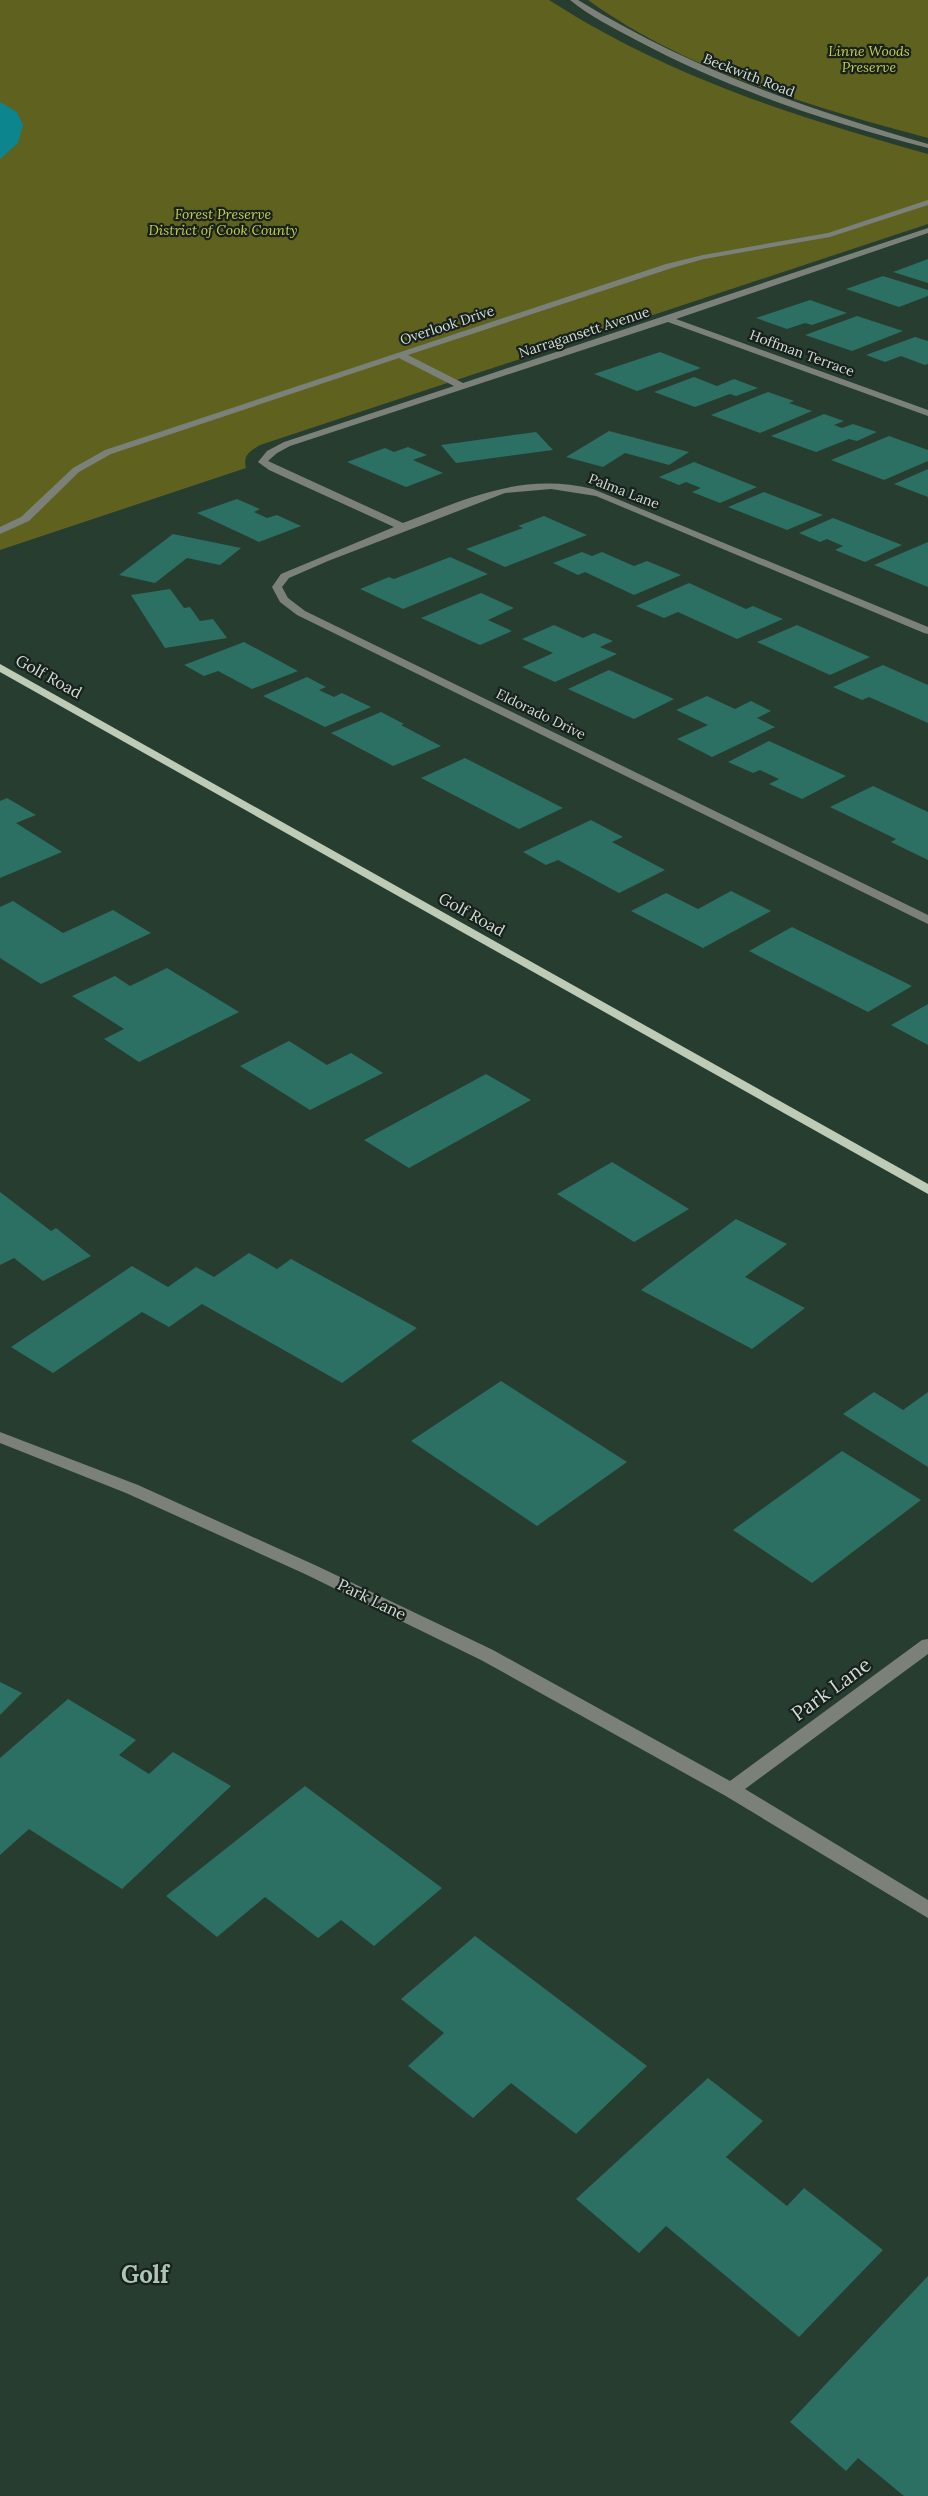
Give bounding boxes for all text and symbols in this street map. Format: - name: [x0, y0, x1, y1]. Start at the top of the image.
- park label: Linne Woods Preserve: [828, 42, 910, 76]
- street label: Beckwith Road: [701, 49, 797, 101]
- park label: Forest Preserve District of Cook County: [148, 205, 298, 239]
- street label: Overlook Drive: [398, 301, 497, 349]
- street label: Narragansett Avenue: [516, 302, 652, 362]
- street label: Hoffman Terrace: [747, 326, 857, 380]
- street label: Palma Lane: [586, 469, 662, 513]
- street label: Golf Road: [12, 650, 86, 703]
- street label: Eldorado Drive: [493, 685, 589, 744]
- street label: Golf Road: [435, 888, 509, 941]
- street label: Park Lane: [334, 1574, 410, 1624]
- street label: Park Lane: [786, 1651, 875, 1726]
- district label: Golf: [121, 2259, 171, 2290]

